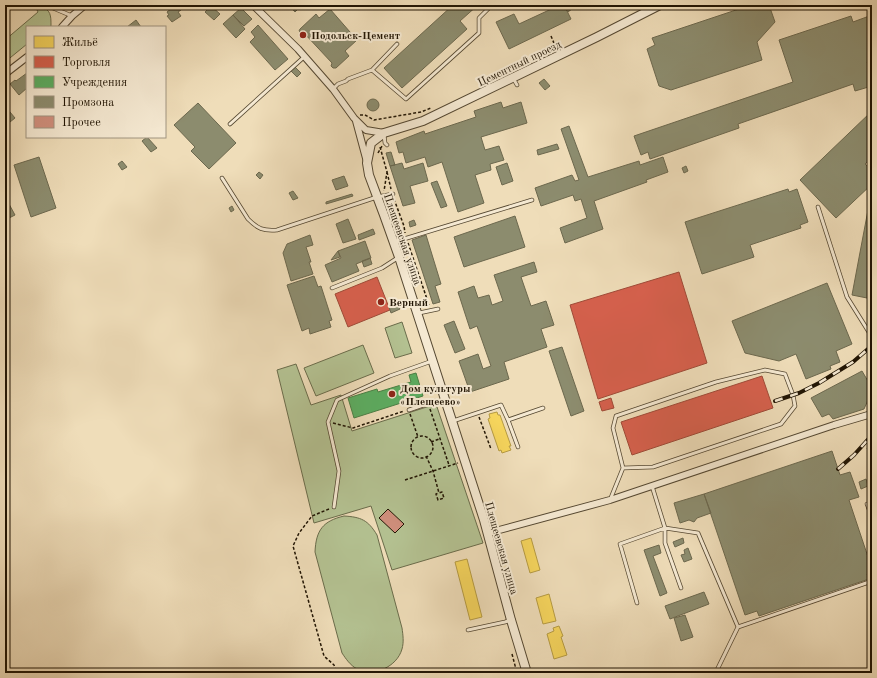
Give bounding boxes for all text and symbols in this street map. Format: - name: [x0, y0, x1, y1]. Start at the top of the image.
- legend: [26, 26, 166, 138]
- marker: Подольск-Цемент: [298, 30, 308, 40]
- place label: Подольск-Цемент: [311, 31, 400, 42]
- text: Жильё: [62, 37, 98, 49]
- street label: Цементный проезд: [476, 39, 564, 89]
- text: Торговля: [62, 57, 111, 69]
- text: Учреждения: [62, 77, 127, 89]
- text: Промзона: [62, 97, 114, 109]
- text: Прочее: [62, 117, 101, 129]
- street label: Плещеевская улица: [381, 192, 423, 287]
- marker: Верный: [376, 297, 386, 307]
- place label: Верный: [389, 298, 428, 309]
- place label: Дом культуры «Плещеево»: [400, 384, 471, 408]
- marker: Дом культуры «Плещеево»: [387, 389, 397, 399]
- street label: Плещеевская улица: [482, 501, 519, 596]

